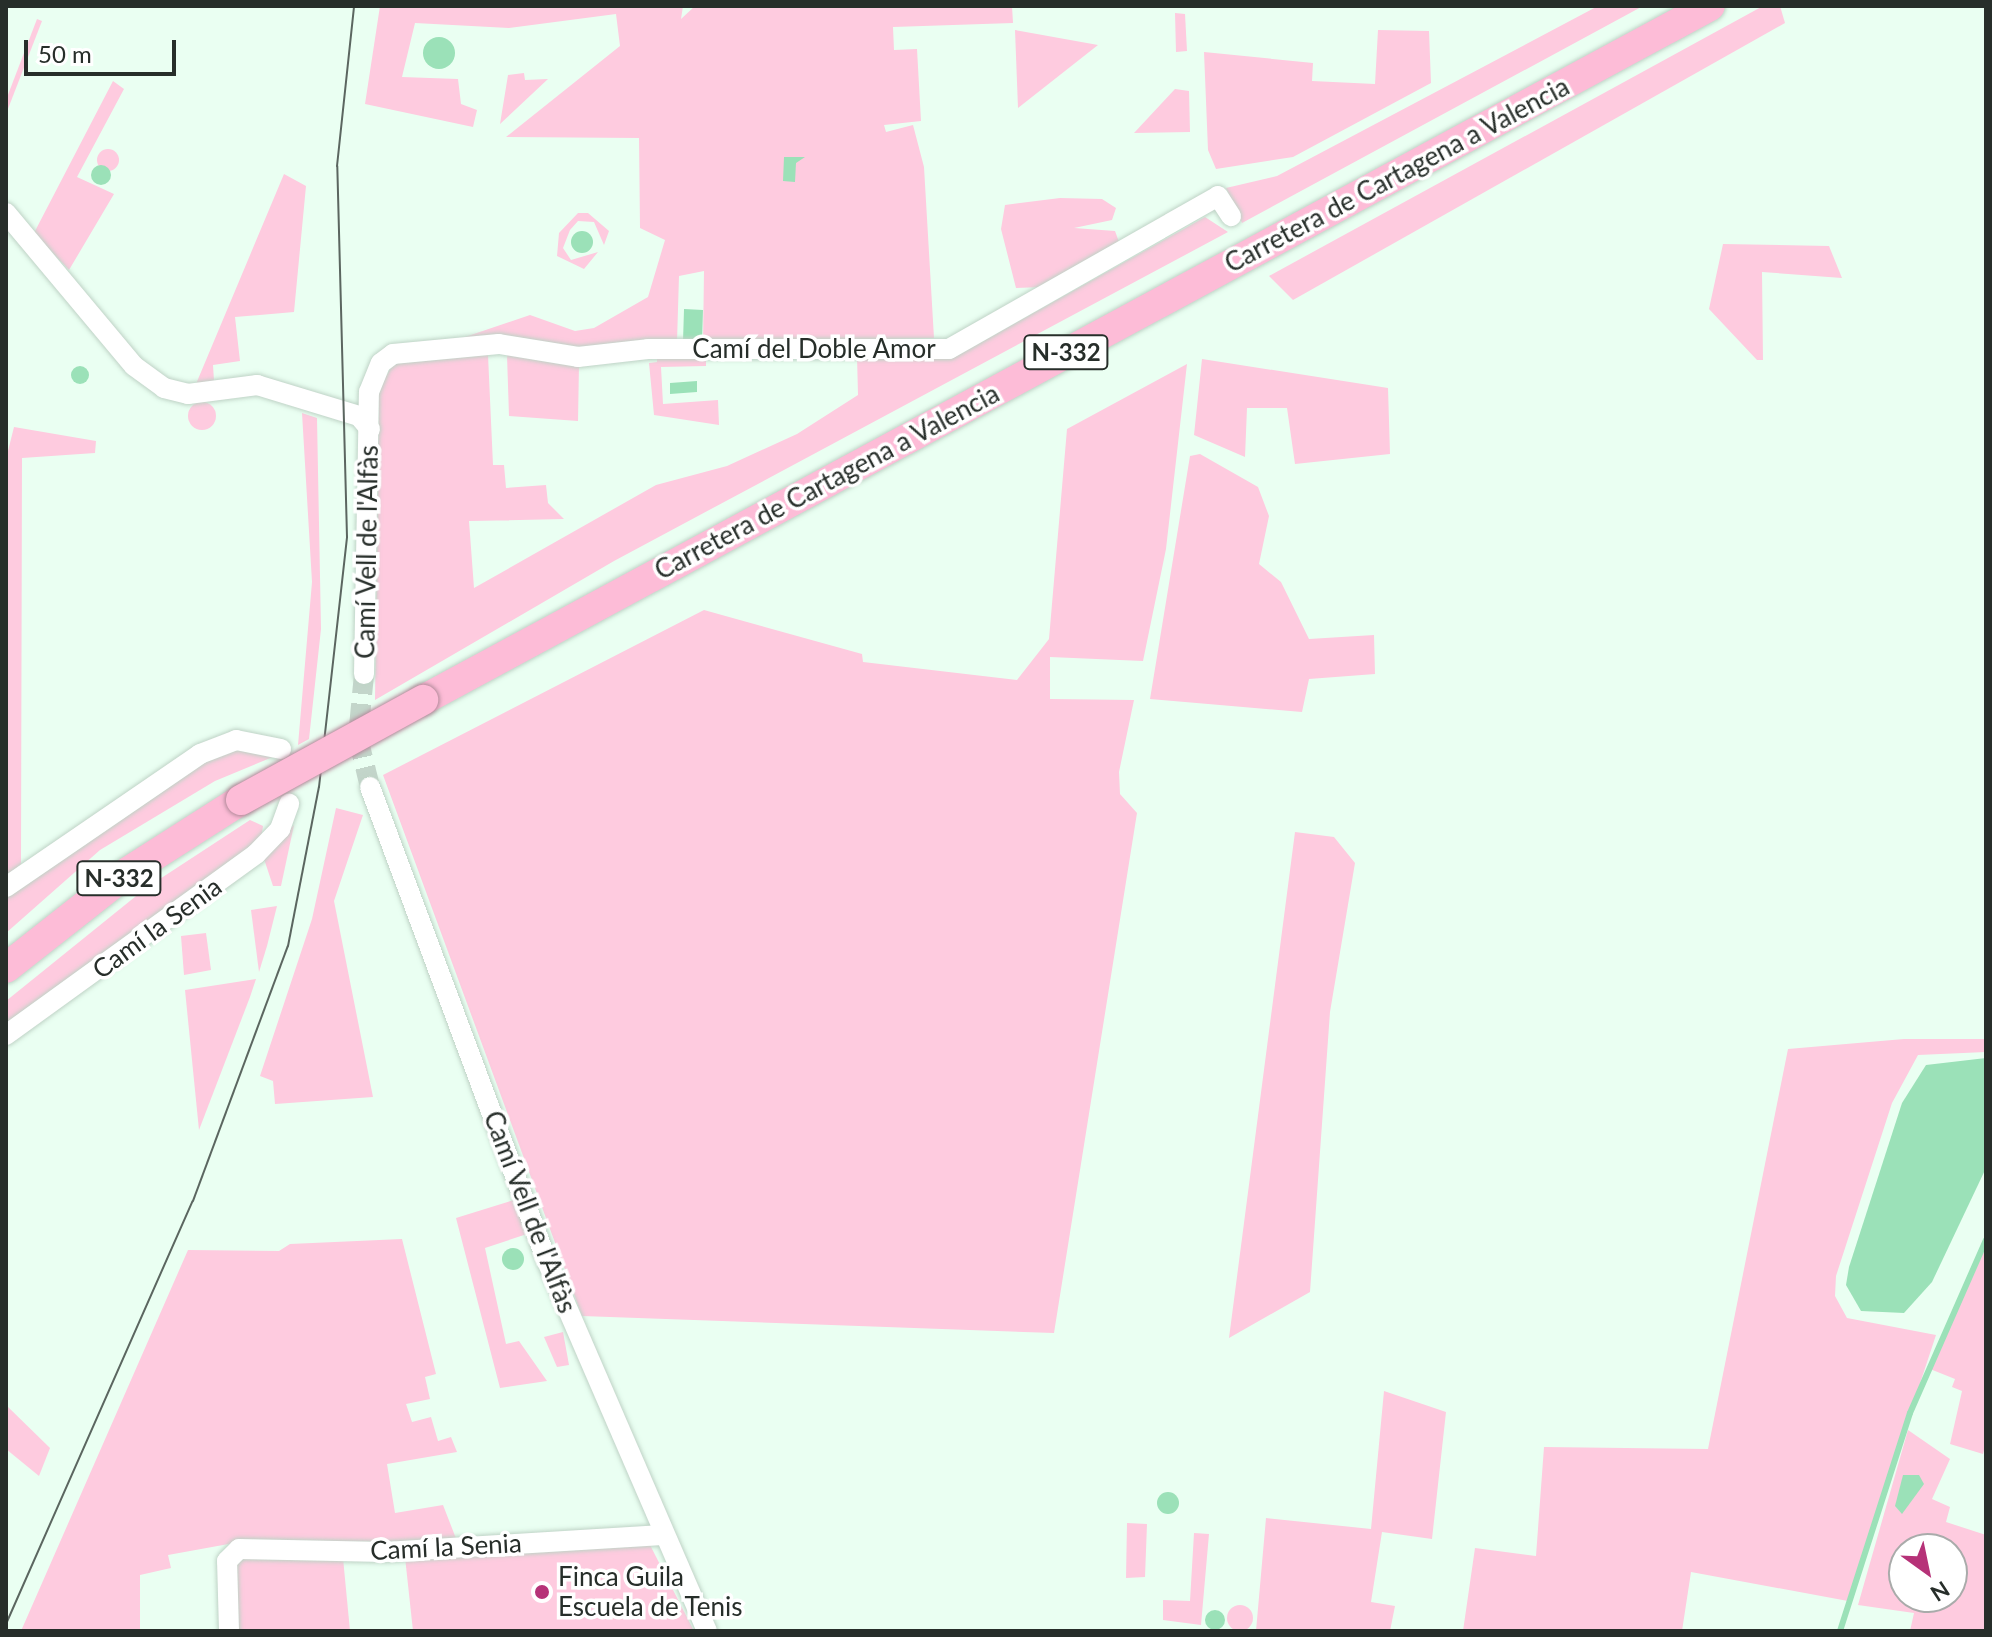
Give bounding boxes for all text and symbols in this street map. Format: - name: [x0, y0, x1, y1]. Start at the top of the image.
- scale bar: [28, 24, 180, 74]
- text: 50 m: [38, 39, 92, 68]
- street label: Carretera de Cartagena a Valencia: [1219, 71, 1575, 279]
- road number: N-332: [1022, 332, 1110, 372]
- street label: Camí del Doble Amor: [692, 333, 936, 365]
- street label: Carretera de Cartagena a Valencia: [649, 378, 1005, 586]
- street label: Camí Vell de l'Alfàs: [350, 444, 384, 660]
- road number: N-332: [75, 858, 163, 898]
- street label: Camí la Senia: [86, 871, 228, 985]
- street label: Camí Vell de l'Alfàs: [477, 1106, 583, 1318]
- street label: Camí la Senia: [369, 1527, 523, 1567]
- north arrow: [1888, 1533, 1968, 1613]
- place label: Finca Guila Escuela de Tenis: [558, 1561, 743, 1622]
- text: N: [1926, 1576, 1955, 1608]
- marker: Finca Guila Escuela de Tenis: [533, 1583, 551, 1601]

